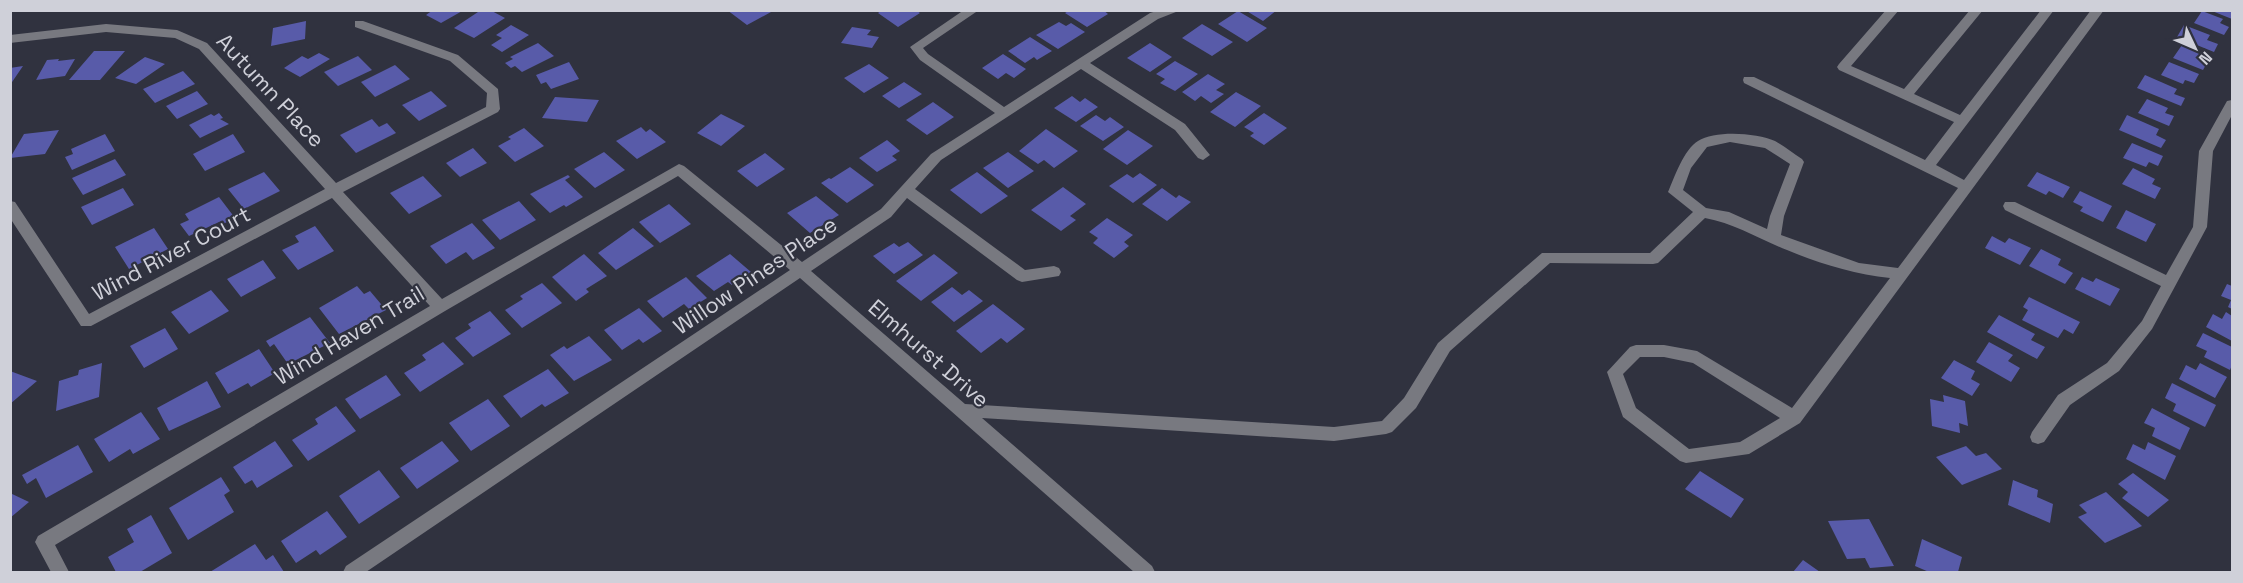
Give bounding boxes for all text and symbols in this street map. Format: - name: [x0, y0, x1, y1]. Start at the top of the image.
- north arrow: [2165, 18, 2225, 78]
- street label: Autumn Place: [211, 27, 331, 153]
- text: N: [2194, 47, 2217, 69]
- street label: Wind River Court: [87, 200, 255, 306]
- street label: Willow Pines Place: [668, 210, 842, 340]
- street label: Wind Haven Trail: [269, 279, 429, 391]
- street label: Elmhurst Drive: [863, 293, 995, 413]

